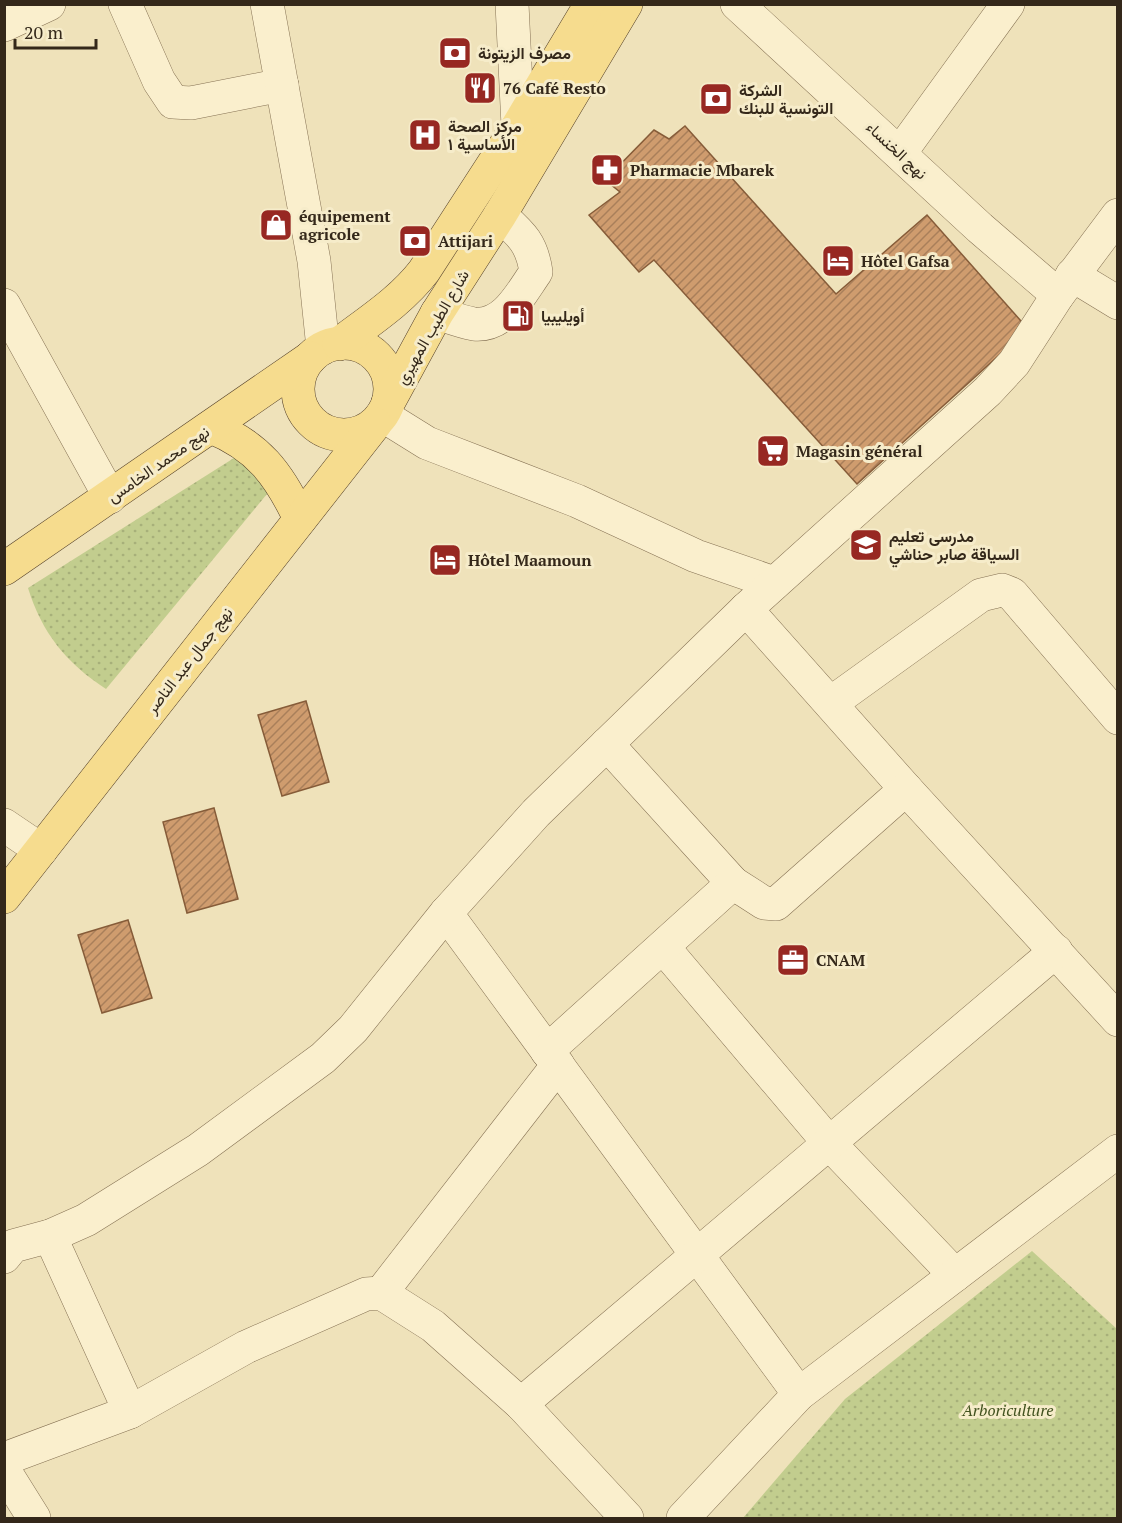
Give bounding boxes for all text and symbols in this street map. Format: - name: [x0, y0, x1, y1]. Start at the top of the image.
- scale bar: [15, 12, 96, 50]
- text: 20 m: [24, 20, 64, 44]
- bank icon: مصرف الزيتونة: [437, 35, 473, 71]
- place label: مصرف الزيتونة: [478, 42, 571, 64]
- restaurant icon: 76 Café Resto: [462, 70, 498, 106]
- place label: 76 Café Resto: [503, 77, 606, 99]
- place label: الشركة التونسية للبنك: [739, 79, 833, 119]
- bank icon: الشركة التونسية للبنك: [698, 81, 734, 117]
- place label: مركز الصحة الأساسية ١: [448, 115, 522, 155]
- street label: نهج الخنساء: [861, 116, 932, 185]
- hospital icon: مركز الصحة الأساسية ١: [407, 117, 443, 153]
- pharmacy icon: Pharmacie Mbarek: [589, 152, 625, 188]
- place label: Pharmacie Mbarek: [630, 159, 775, 181]
- place label: équipement agricole: [299, 205, 391, 245]
- shop icon: équipement agricole: [258, 207, 294, 243]
- bank icon: Attijari: [397, 223, 433, 259]
- place label: Attijari: [438, 230, 493, 252]
- hotel icon: Hôtel Gafsa: [820, 243, 856, 279]
- place label: Hôtel Gafsa: [861, 250, 950, 272]
- street label: شارع الطيب المهيري: [390, 266, 476, 390]
- fuel station icon: أويليبيا: [500, 298, 536, 334]
- place label: أويليبيا: [541, 305, 584, 327]
- street label: نهج محمد الخامس: [102, 421, 214, 508]
- supermarket icon: Magasin général: [755, 433, 791, 469]
- place label: Magasin général: [796, 440, 923, 462]
- place label: مدرسى تعليم السياقة صابر حناشي: [889, 525, 1019, 568]
- school or university icon: مدرسى تعليم السياقة صابر حناشي: [848, 527, 884, 563]
- hotel icon: Hôtel Maamoun: [427, 542, 463, 578]
- place label: Hôtel Maamoun: [468, 549, 592, 571]
- street label: نهج جمال عبد الناصر: [140, 602, 238, 719]
- office icon: CNAM: [775, 942, 811, 978]
- place label: CNAM: [816, 949, 865, 971]
- park label: Arboriculture: [961, 1399, 1054, 1421]

